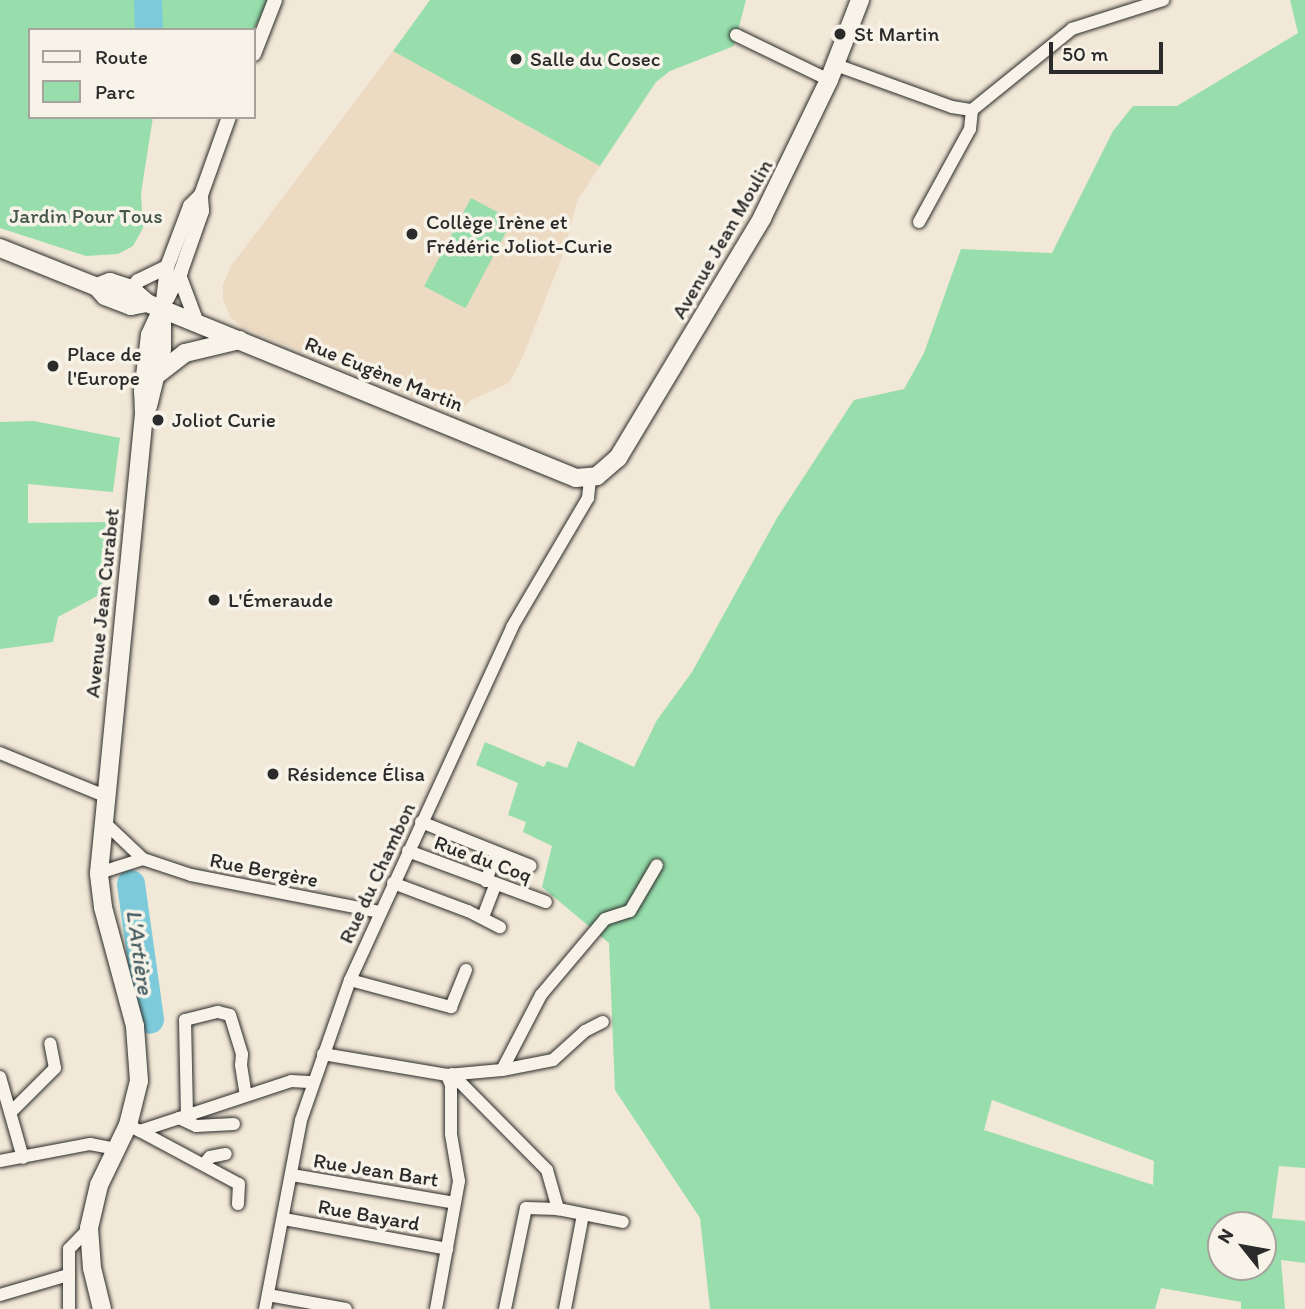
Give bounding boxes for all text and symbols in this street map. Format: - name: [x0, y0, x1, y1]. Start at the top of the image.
- place label: St Martin: [854, 21, 939, 47]
- marker: St Martin: [832, 26, 848, 42]
- legend: [28, 28, 256, 119]
- scale bar: [1053, 28, 1167, 72]
- text: 50 m: [1062, 41, 1108, 66]
- text: Route: [95, 44, 148, 69]
- place label: Salle du Cosec: [530, 46, 660, 72]
- marker: Salle du Cosec: [508, 51, 524, 67]
- text: Parc: [95, 79, 135, 104]
- street label: Avenue Jean Moulin: [666, 155, 778, 323]
- park label: Jardin Pour Tous: [11, 203, 161, 229]
- place label: Collège Irène et Frédéric Joliot-Curie: [426, 209, 612, 259]
- marker: Collège Irène et Frédéric Joliot-Curie: [404, 226, 420, 242]
- street label: Rue Eugène Martin: [301, 331, 467, 417]
- place label: Place de l'Europe: [67, 341, 142, 391]
- marker: Place de l'Europe: [45, 358, 61, 374]
- place label: Joliot Curie: [172, 407, 276, 433]
- marker: Joliot Curie: [150, 412, 166, 428]
- street label: Avenue Jean Curabet: [80, 507, 124, 699]
- place label: L'Émeraude: [228, 587, 333, 613]
- marker: L'Émeraude: [206, 592, 222, 608]
- place label: Résidence Élisa: [287, 761, 425, 787]
- marker: Résidence Élisa: [265, 766, 281, 782]
- street label: Rue du Chambon: [333, 798, 421, 948]
- street label: Rue du Coq: [431, 830, 535, 888]
- street label: Rue Bergère: [208, 847, 320, 893]
- water label: L'Artière: [120, 908, 160, 996]
- street label: Rue Jean Bart: [311, 1148, 441, 1192]
- street label: Rue Bayard: [316, 1194, 422, 1236]
- north arrow: [1207, 1211, 1277, 1281]
- text: N: [1212, 1225, 1238, 1247]

